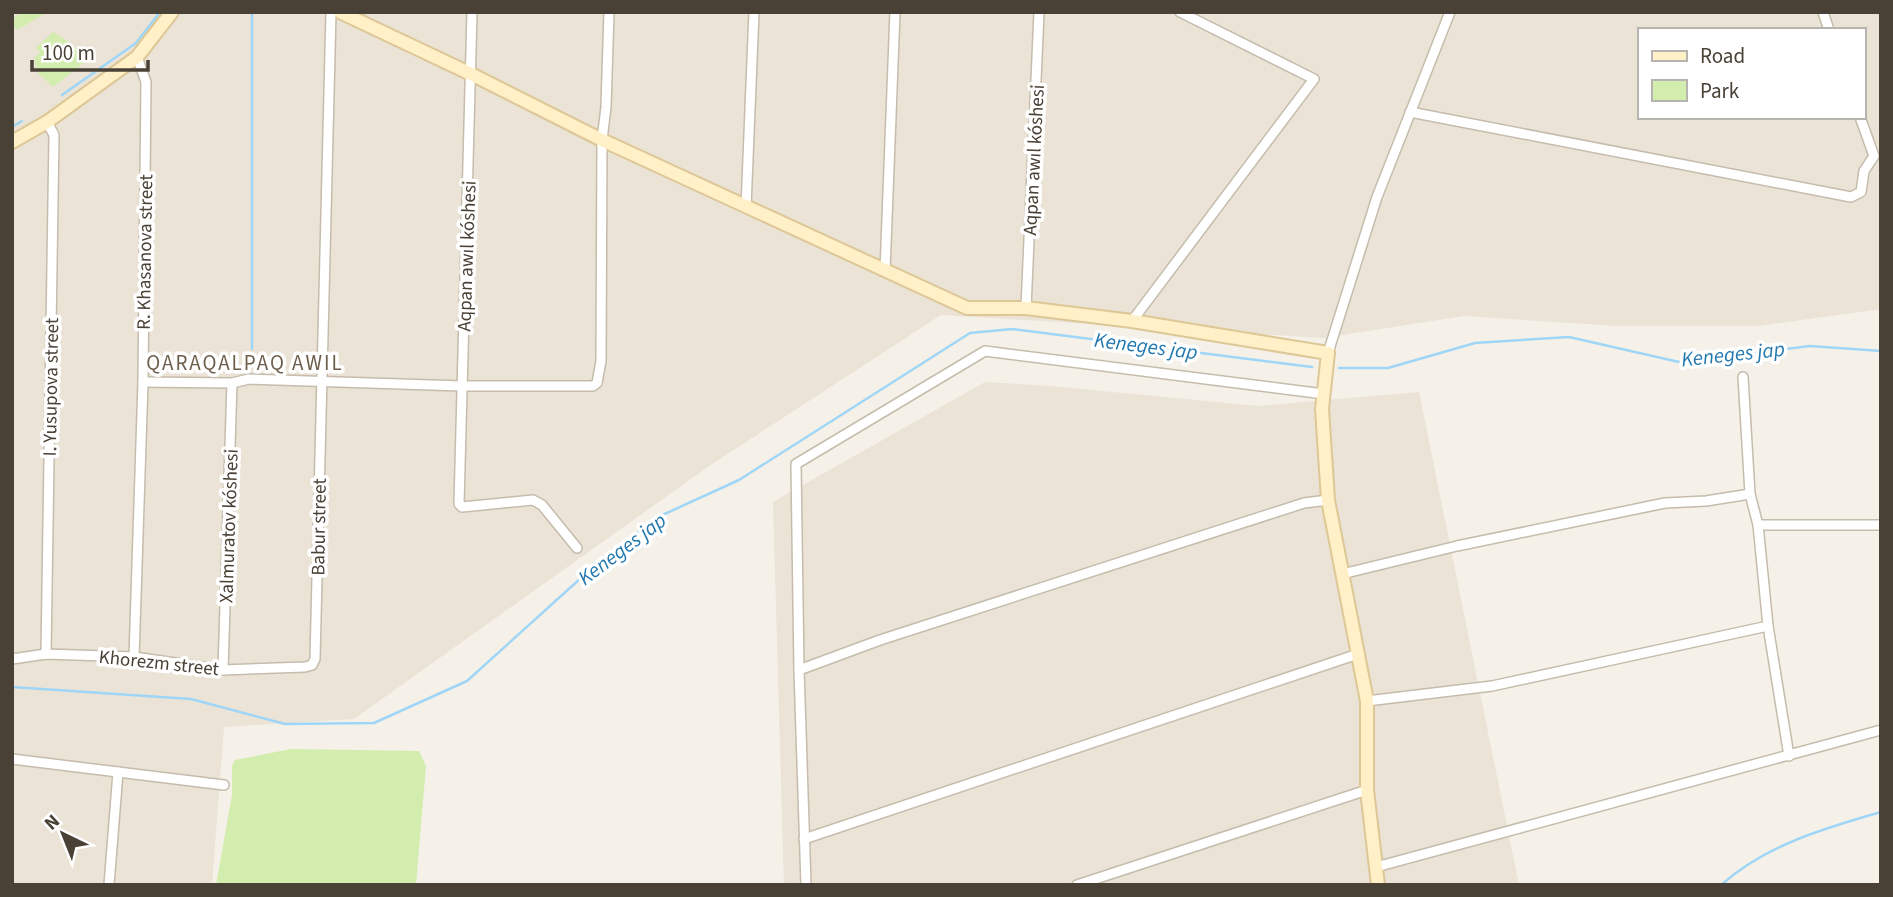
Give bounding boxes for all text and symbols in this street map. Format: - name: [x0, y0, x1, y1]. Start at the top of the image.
- scale bar: [32, 28, 147, 72]
- legend: [1638, 28, 1865, 119]
- text: 100 m: [42, 38, 95, 68]
- text: Road: [1700, 41, 1745, 71]
- text: Park: [1700, 76, 1740, 106]
- street label: Aqpan awıl kóshesi: [1017, 84, 1052, 236]
- street label: R. Khasanova street: [131, 173, 160, 330]
- street label: Aqpan awıl kóshesi: [451, 180, 484, 332]
- street label: I. Yusupova street: [37, 317, 66, 457]
- water label: Keneges jap: [1093, 325, 1199, 367]
- water label: Keneges jap: [1680, 334, 1786, 374]
- district label: QARAQALPAQ AWIL: [146, 348, 344, 378]
- street label: Xalmuratov kóshesi: [213, 448, 246, 604]
- street label: Babur street: [305, 477, 334, 576]
- water label: Keneges jap: [571, 506, 673, 592]
- street label: Khorezm street: [97, 644, 221, 683]
- north arrow: [28, 799, 98, 869]
- text: N: [39, 808, 66, 837]

